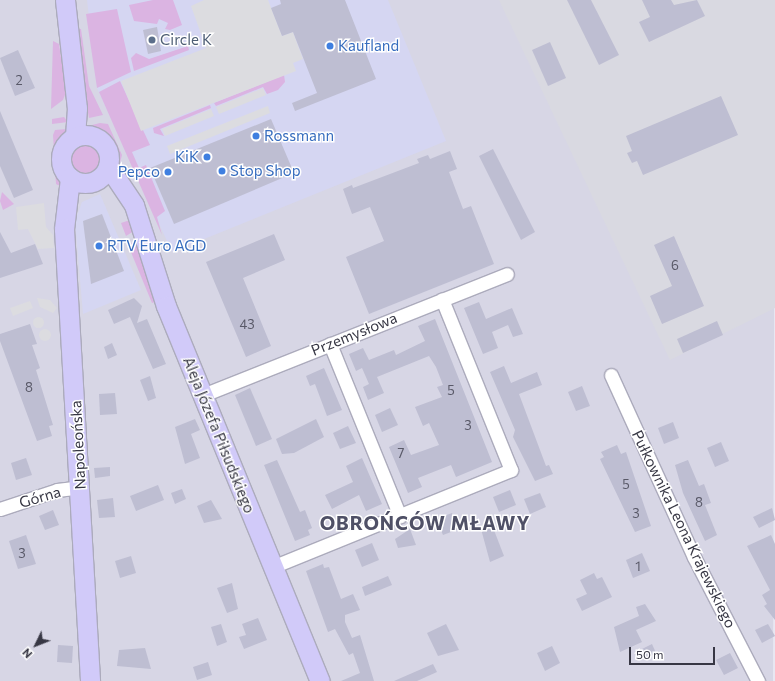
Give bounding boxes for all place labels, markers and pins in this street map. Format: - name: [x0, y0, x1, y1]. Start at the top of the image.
- place label: Circle K: [160, 31, 212, 49]
- marker: Circle K: [147, 35, 157, 45]
- place label: Kaufland: [338, 37, 399, 55]
- marker: Kaufland: [325, 41, 335, 51]
- place label: Rossmann: [264, 127, 334, 145]
- marker: Rossmann: [251, 131, 261, 141]
- place label: KiK: [175, 148, 199, 166]
- marker: KiK: [202, 152, 212, 162]
- place label: Stop Shop: [230, 162, 301, 180]
- place label: Pepco: [118, 163, 160, 181]
- marker: Stop Shop: [217, 166, 227, 176]
- marker: Pepco: [163, 167, 173, 177]
- place label: RTV Euro AGD: [107, 237, 206, 255]
- marker: RTV Euro AGD: [94, 241, 104, 251]

